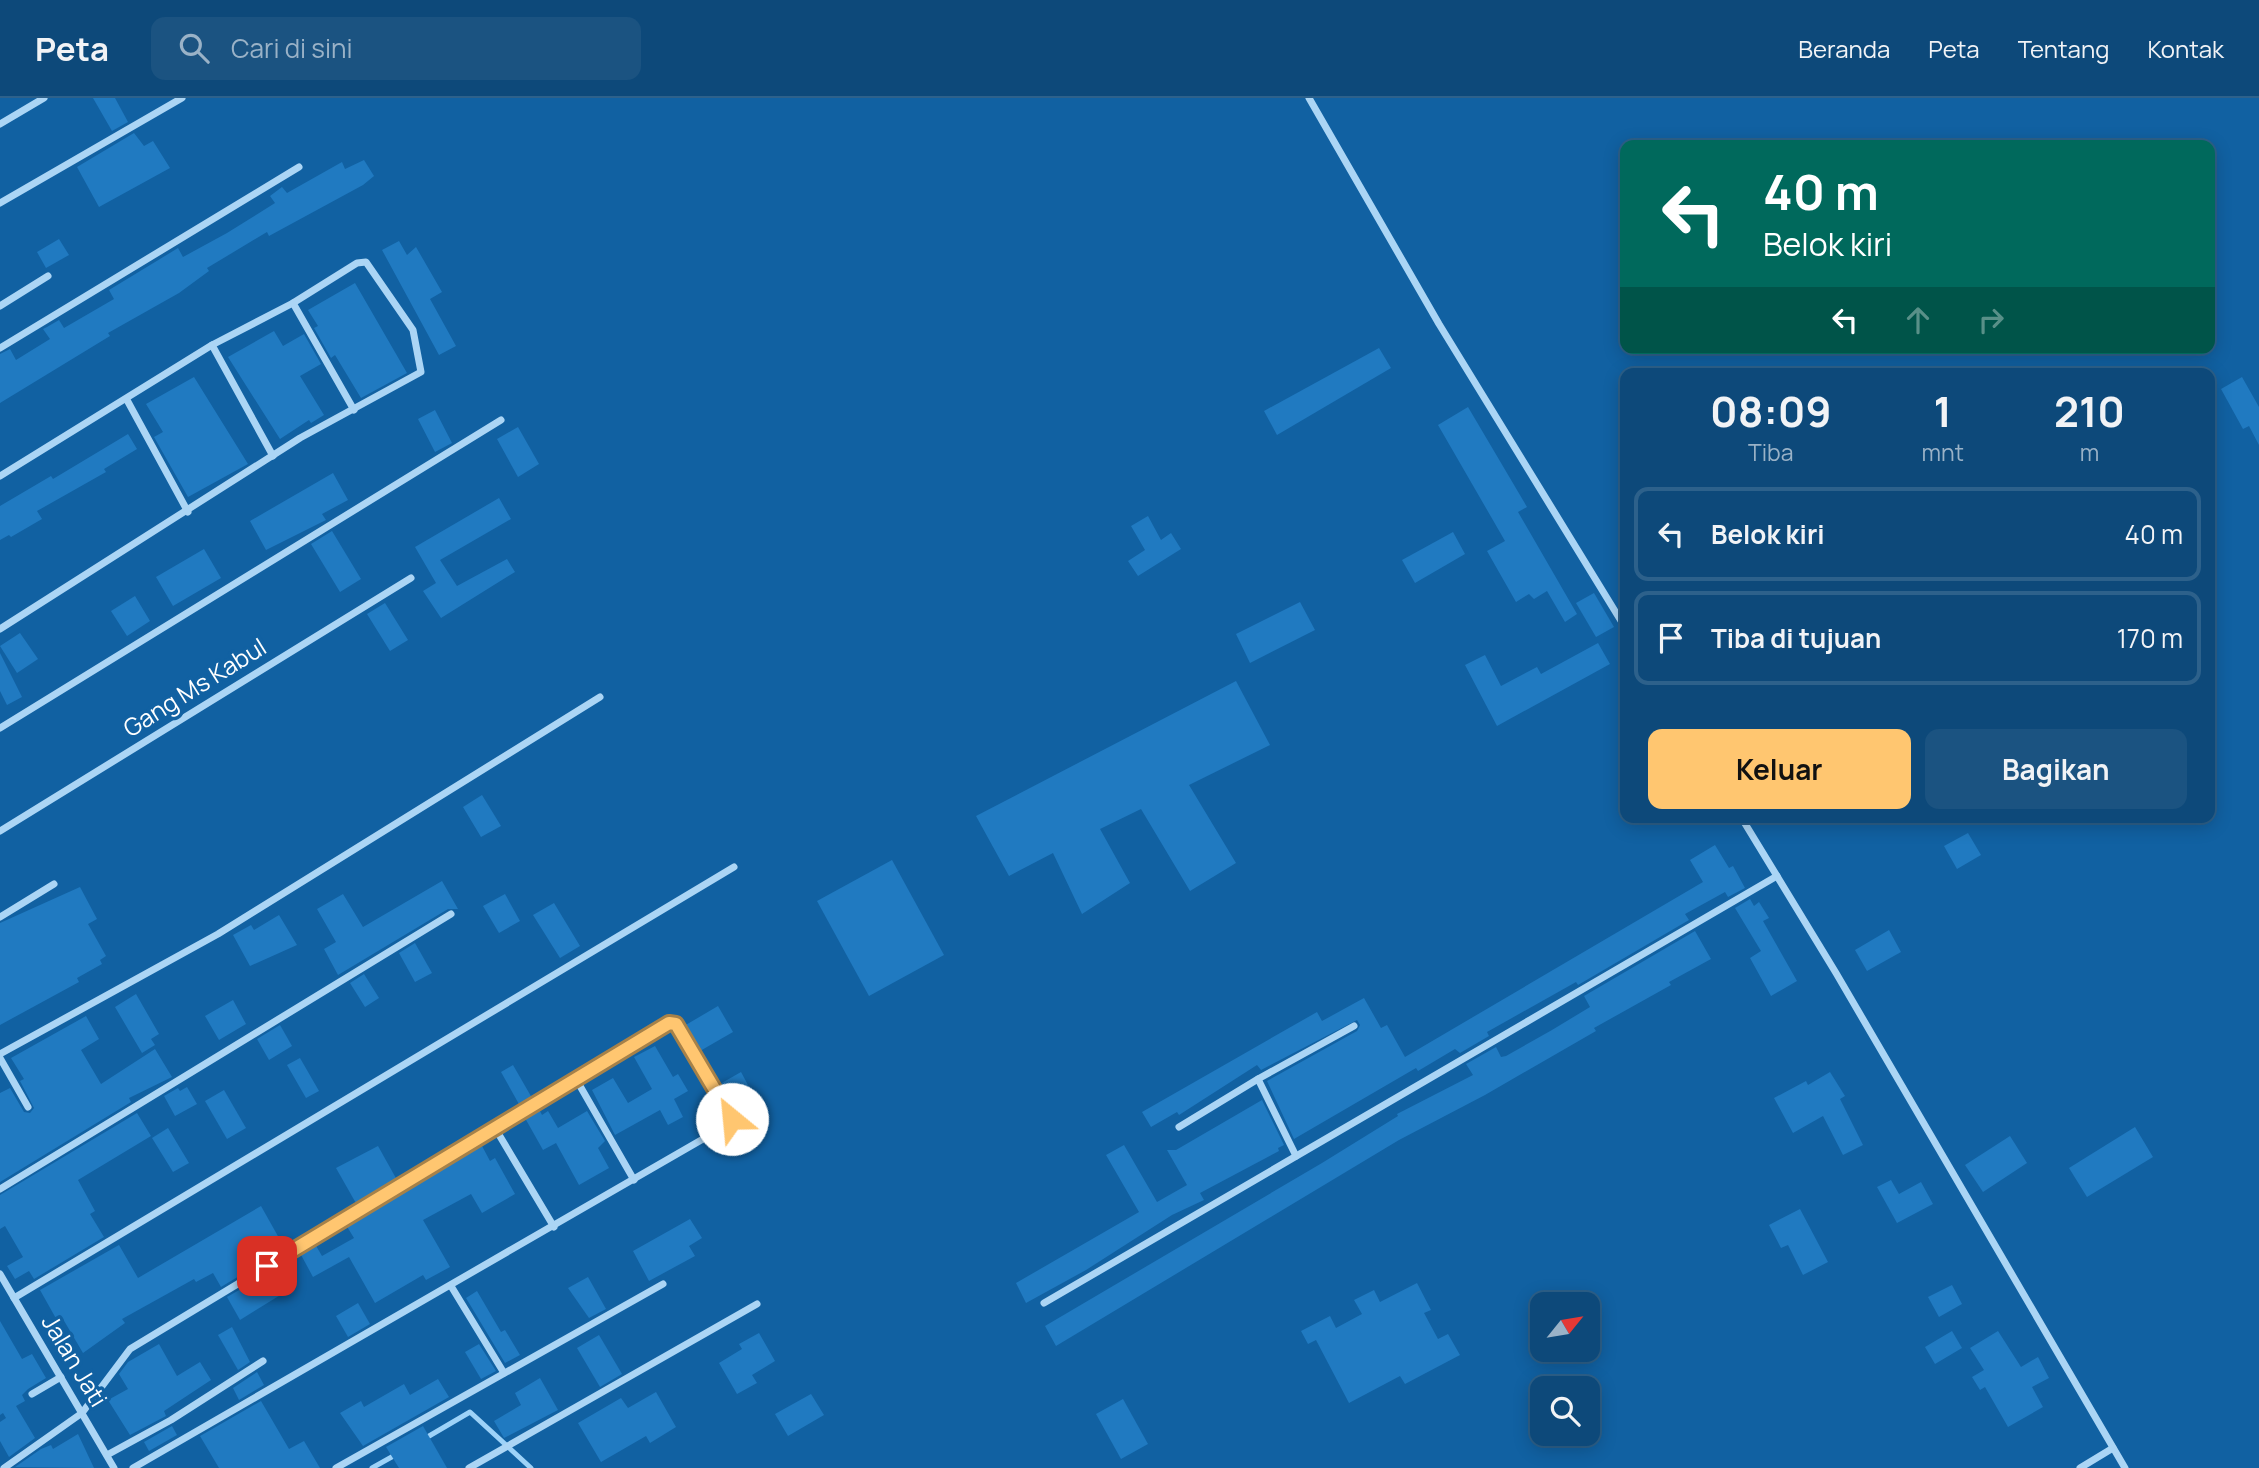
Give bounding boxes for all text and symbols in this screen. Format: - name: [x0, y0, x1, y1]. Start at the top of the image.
- search box: [151, 17, 641, 80]
- text: Peta: [35, 26, 109, 71]
- icon: search: [175, 29, 213, 67]
- text: Cari di sini: [231, 30, 353, 66]
- text: Beranda: [1798, 32, 1890, 65]
- text: Peta: [1928, 32, 1980, 65]
- text: Tentang: [2018, 32, 2109, 65]
- text: Kontak: [2147, 32, 2224, 65]
- text: 40 m: [1763, 158, 1879, 225]
- icon: left: [1648, 168, 1739, 259]
- text: Belok kiri: [1763, 222, 1892, 266]
- icon: left: [1826, 301, 1864, 339]
- icon: ahead: [1899, 301, 1937, 339]
- icon: right: [1972, 301, 2010, 339]
- text: 08:09: [1710, 382, 1832, 440]
- text: 1: [1934, 382, 1952, 440]
- text: 210: [2054, 382, 2125, 440]
- text: Tiba: [1748, 436, 1794, 468]
- text: mnt: [1922, 436, 1964, 468]
- text: m: [2080, 436, 2099, 468]
- icon: left: [1652, 515, 1690, 553]
- text: Belok kiri: [1711, 516, 1825, 552]
- text: 40 m: [2125, 516, 2183, 552]
- icon: arrive: [1652, 619, 1690, 657]
- text: Tiba di tujuan: [1711, 620, 1881, 656]
- text: 170 m: [2117, 620, 2183, 656]
- street label: Gang Ms Kabul: [116, 630, 272, 744]
- button: Keluar: [1648, 729, 1911, 809]
- button: Bagikan: [1925, 729, 2187, 809]
- position arrow: [695, 1082, 769, 1156]
- pin: [237, 1236, 297, 1296]
- icon: arrive: [248, 1247, 286, 1285]
- north arrow: [1530, 1292, 1600, 1362]
- map controls: [1530, 1292, 1600, 1446]
- street label: Jalan Jati: [35, 1308, 116, 1412]
- button: search: [1530, 1376, 1600, 1446]

